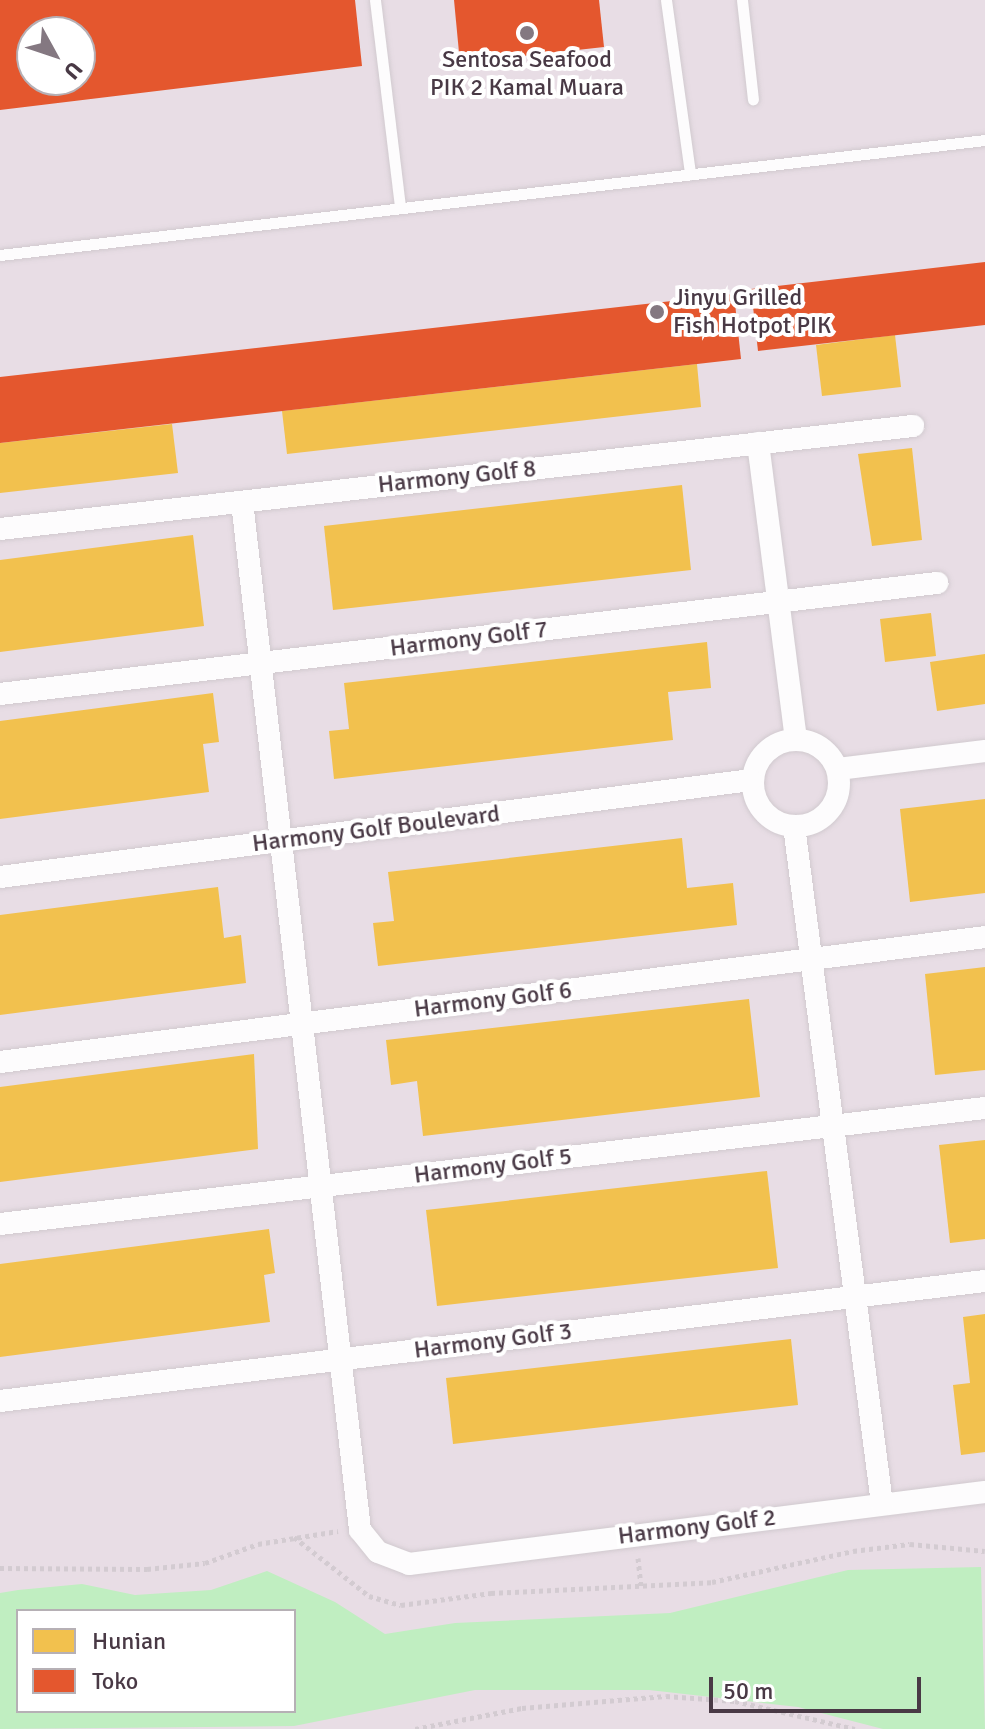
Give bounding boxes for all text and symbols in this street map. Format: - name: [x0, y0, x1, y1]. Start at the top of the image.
- north arrow: [16, 16, 96, 96]
- marker: Sentosa Seafood PIK 2 Kamal Muara: [518, 24, 536, 42]
- place label: Sentosa Seafood PIK 2 Kamal Muara: [430, 46, 624, 102]
- text: U: [58, 56, 88, 85]
- place label: Jinyu Grilled Fish Hotpot PIK: [673, 284, 831, 340]
- marker: Jinyu Grilled Fish Hotpot PIK: [648, 303, 666, 321]
- street label: Harmony Golf 8: [376, 454, 538, 500]
- street label: Harmony Golf 7: [388, 615, 550, 663]
- street label: Harmony Golf Boulevard: [251, 800, 501, 858]
- street label: Harmony Golf 6: [412, 976, 574, 1024]
- street label: Harmony Golf 5: [412, 1142, 574, 1190]
- street label: Harmony Golf 3: [412, 1317, 574, 1365]
- street label: Harmony Golf 2: [616, 1503, 778, 1551]
- legend: [16, 1609, 296, 1713]
- text: Hunian: [92, 1626, 166, 1656]
- scale bar: [713, 1661, 925, 1711]
- text: Toko: [92, 1666, 138, 1696]
- text: 50 m: [723, 1676, 773, 1706]

